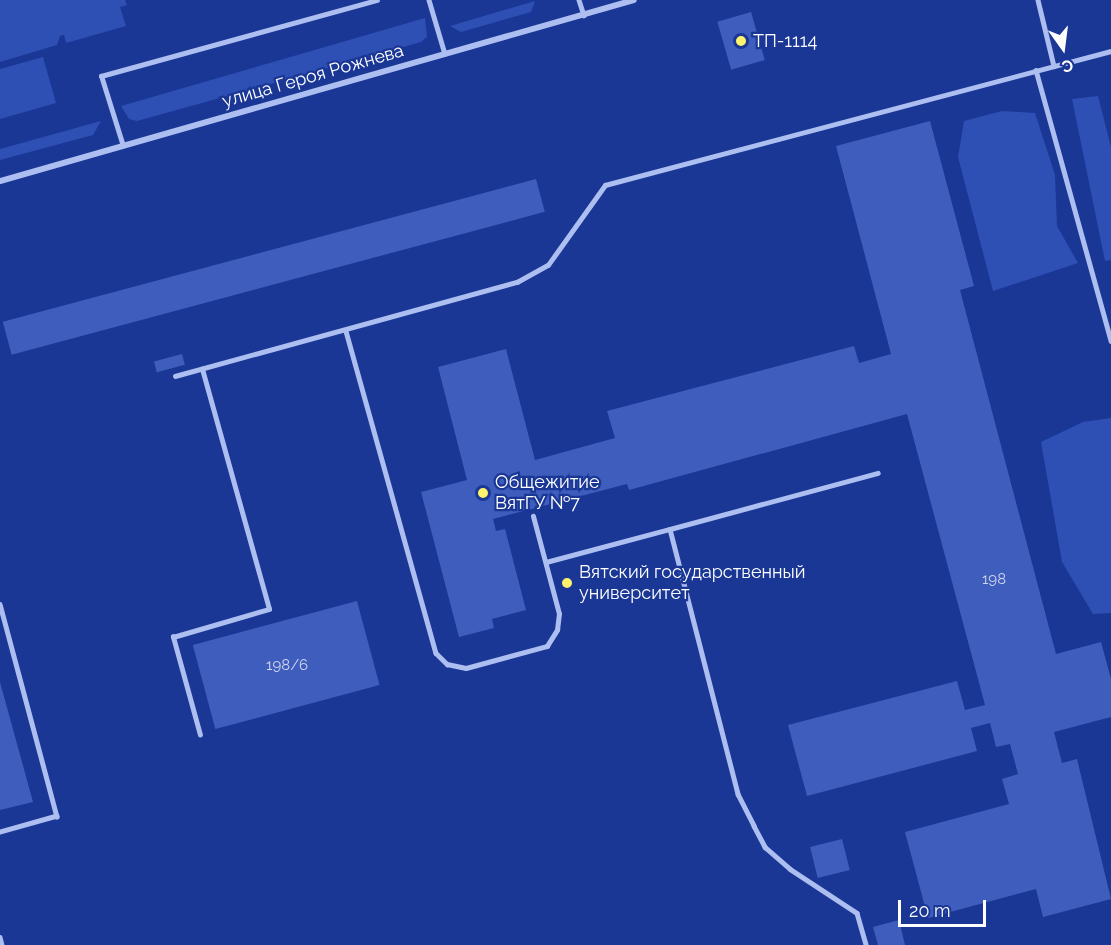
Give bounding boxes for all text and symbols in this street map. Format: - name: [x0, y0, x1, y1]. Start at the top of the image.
- north arrow: [1033, 18, 1093, 78]
- place label: ТП-1114: [753, 30, 817, 52]
- marker: ТП-1114: [734, 34, 748, 48]
- street label: улица Героя Рожнева: [220, 40, 406, 112]
- text: С: [1060, 55, 1075, 76]
- place label: Общежитие ВятГУ №7: [495, 472, 600, 514]
- marker: Общежитие ВятГУ №7: [476, 486, 490, 500]
- place label: Вятский государственный университет: [579, 562, 805, 604]
- house number: 198: [982, 571, 1006, 589]
- marker: Вятский государственный университет: [560, 576, 574, 590]
- house number: 198/6: [266, 657, 308, 675]
- scale bar: [901, 888, 990, 926]
- text: 20 m: [909, 900, 951, 921]

